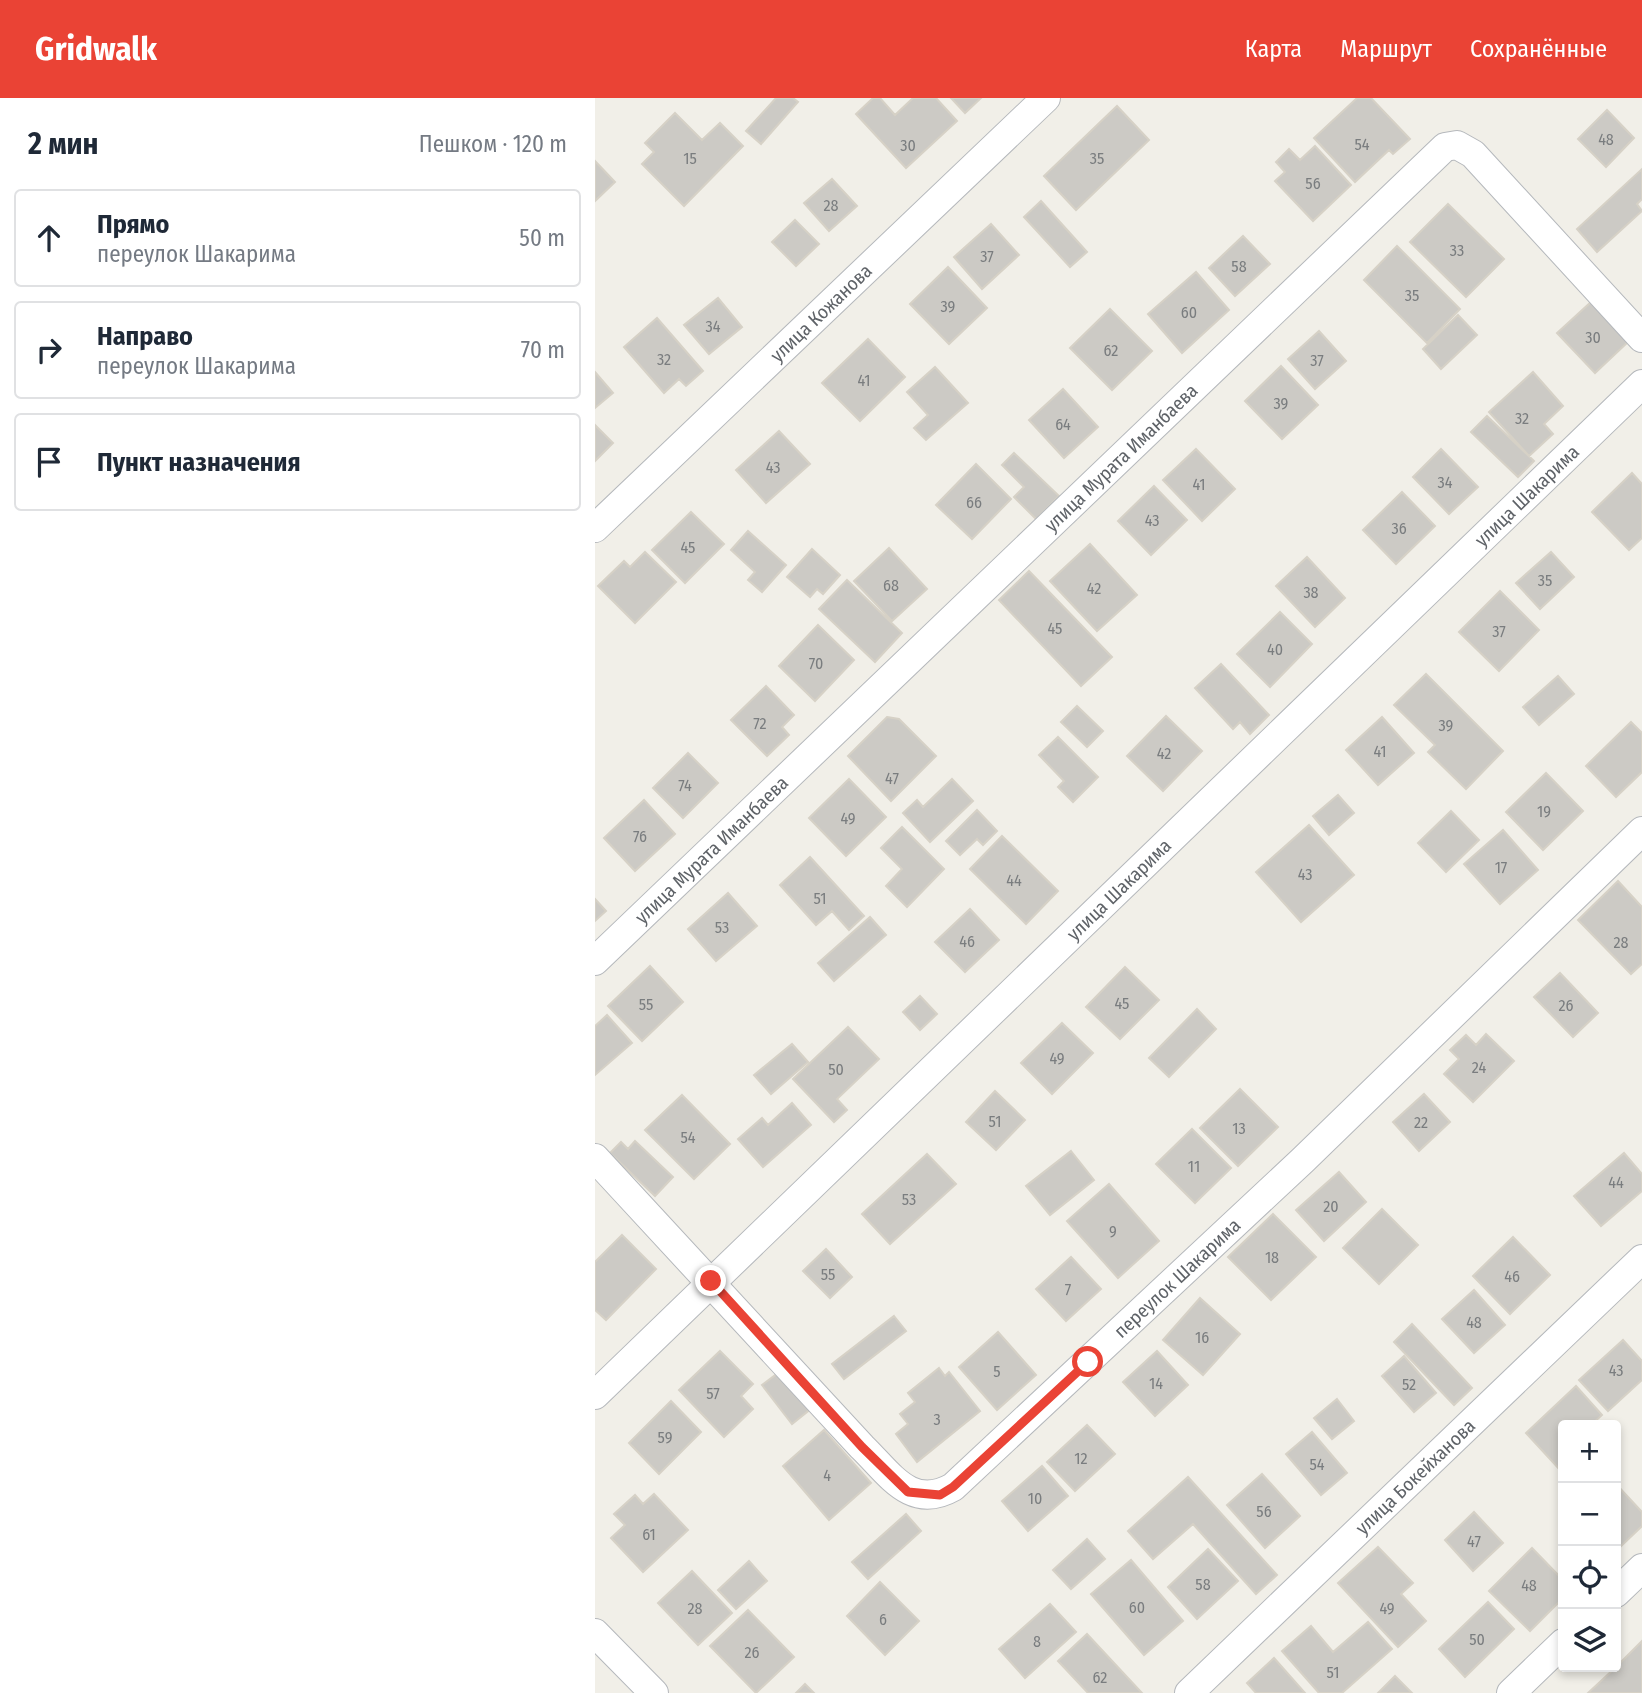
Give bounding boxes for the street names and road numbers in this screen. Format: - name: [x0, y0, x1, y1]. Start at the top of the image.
- street label: улица Кожанова: [766, 259, 877, 367]
- street label: улица Мурата Иманбаева: [1040, 379, 1203, 537]
- street label: улица Шакарима: [1470, 440, 1584, 551]
- street label: улица Мурата Иманбаева: [630, 771, 793, 929]
- street label: улица Шакарима: [1062, 834, 1176, 945]
- street label: переулок Шакарима: [1109, 1214, 1245, 1343]
- street label: улица Бокейханова: [1351, 1414, 1480, 1539]

